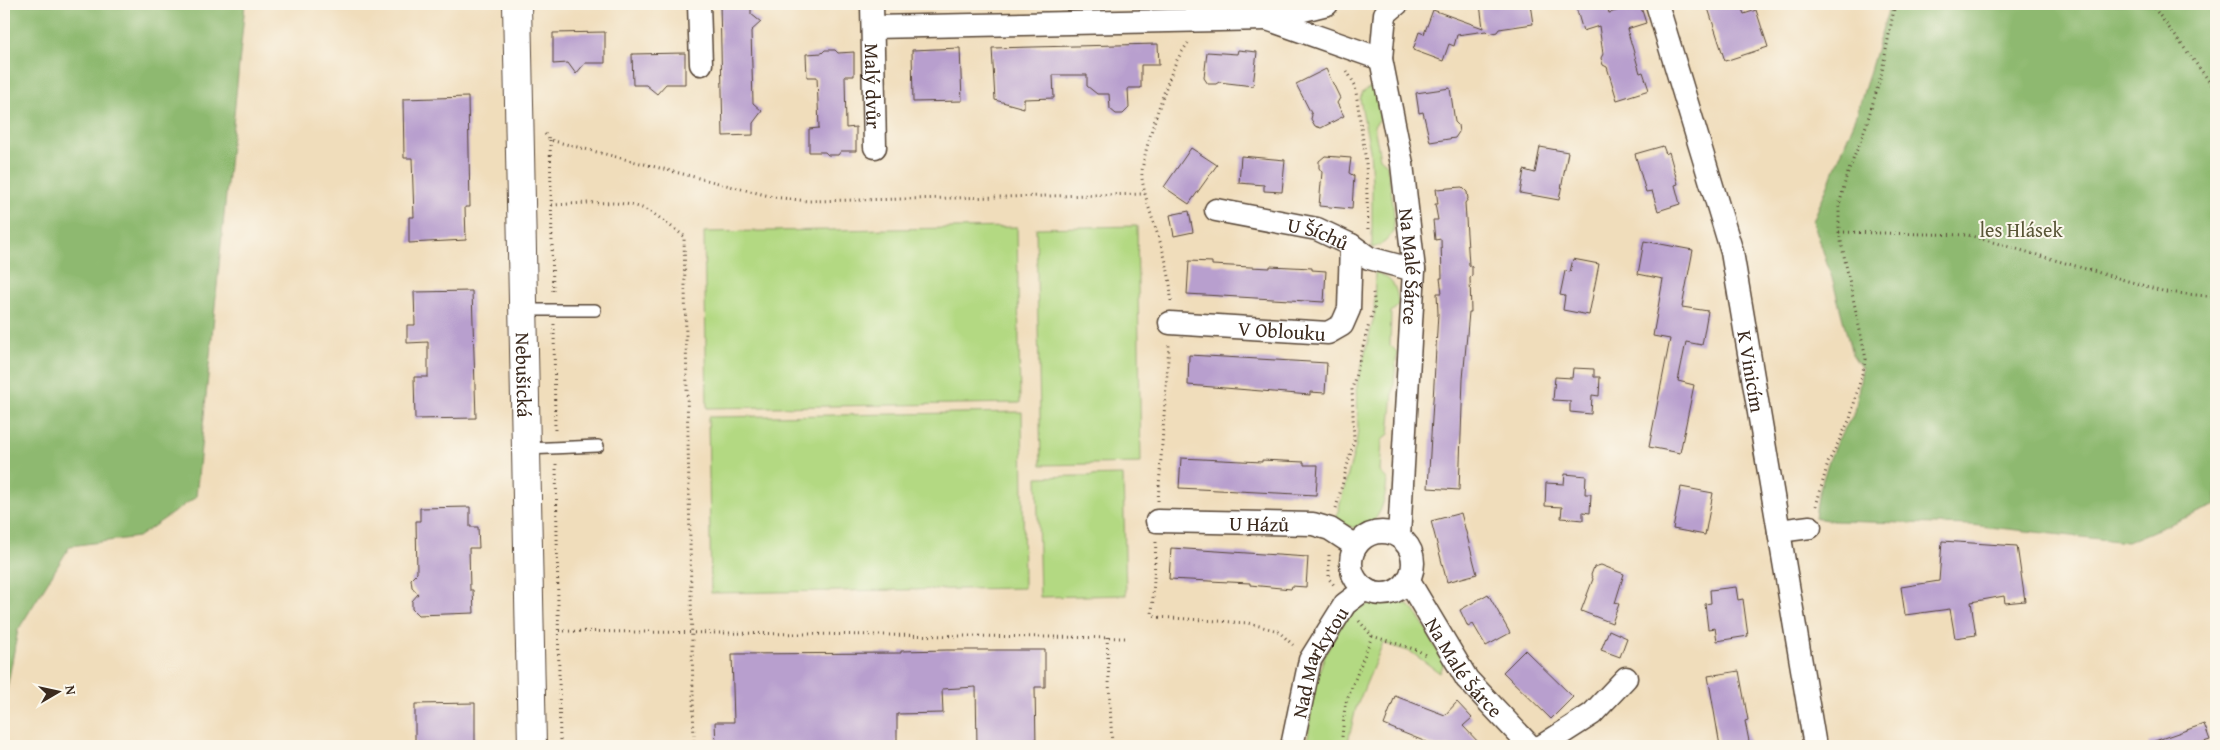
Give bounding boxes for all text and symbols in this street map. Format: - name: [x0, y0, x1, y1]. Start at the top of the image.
- street label: Malý dvůr: [858, 43, 889, 129]
- street label: Na Malé Šárce: [1393, 206, 1429, 326]
- street label: U Šíchů: [1285, 209, 1354, 257]
- park label: les Hlásek: [1979, 215, 2063, 244]
- street label: V Oblouku: [1237, 313, 1327, 347]
- street label: K Vinicím: [1731, 328, 1773, 415]
- street label: Nebušická: [509, 332, 540, 418]
- street label: U Házů: [1229, 508, 1289, 538]
- street label: Nad Markytou: [1284, 600, 1355, 721]
- street label: Na Malé Šárce: [1419, 611, 1510, 724]
- north arrow: [32, 668, 82, 718]
- text: N: [60, 684, 82, 697]

